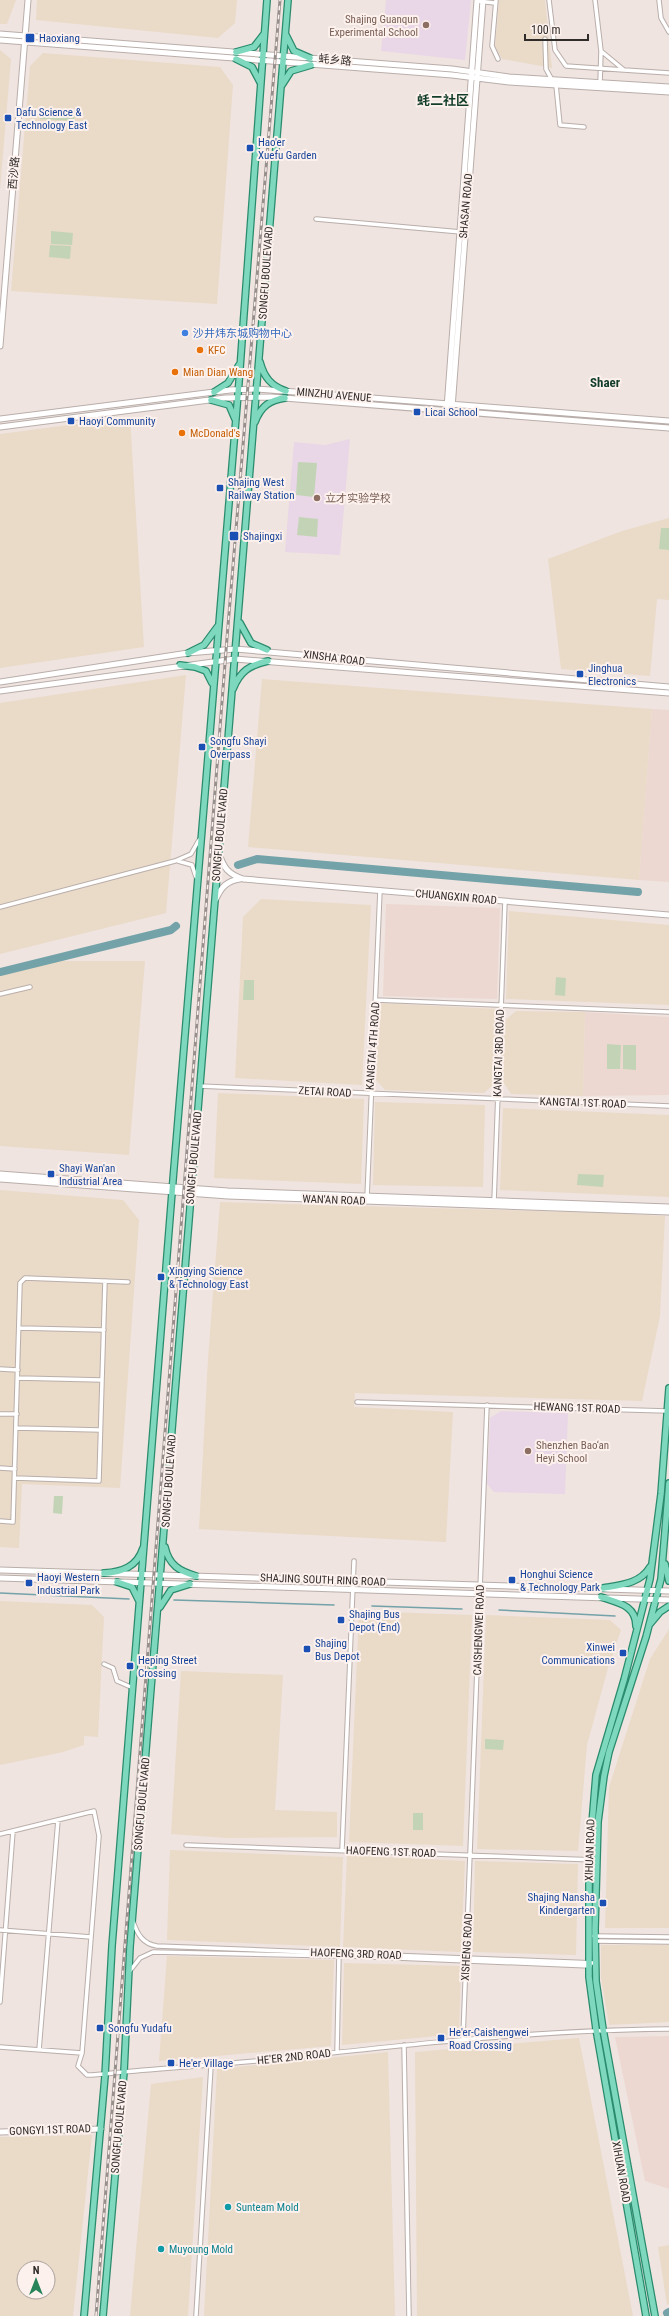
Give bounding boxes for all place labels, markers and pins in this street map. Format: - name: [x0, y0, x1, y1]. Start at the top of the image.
- place label: Shajing Guanqun Experimental School: [329, 13, 418, 39]
- marker: Shajing Guanqun Experimental School: [421, 20, 431, 30]
- marker: Haoxiang: [24, 32, 36, 44]
- place label: Haoxiang: [39, 32, 80, 45]
- place label: Dafu Science & Technology East: [16, 106, 87, 132]
- marker: Dafu Science & Technology East: [3, 113, 13, 123]
- place label: Hao'er Xuefu Garden: [258, 136, 317, 162]
- marker: Hao'er Xuefu Garden: [245, 143, 255, 153]
- place label: 沙井炜东城购物中心: [193, 327, 292, 340]
- marker: 沙井炜东城购物中心: [180, 328, 190, 338]
- place label: KFC: [208, 344, 226, 357]
- marker: KFC: [195, 345, 205, 355]
- place label: Mian Dian Wang: [183, 366, 253, 379]
- marker: Mian Dian Wang: [170, 367, 180, 377]
- place label: Licai School: [425, 406, 478, 419]
- marker: Licai School: [412, 407, 422, 417]
- place label: Haoyi Community: [79, 415, 156, 428]
- marker: Haoyi Community: [66, 416, 76, 426]
- place label: McDonald's: [190, 427, 240, 440]
- marker: McDonald's: [177, 428, 187, 438]
- place label: Shajing West Railway Station: [228, 476, 294, 502]
- marker: Shajing West Railway Station: [215, 483, 225, 493]
- place label: 立才实验学校: [325, 492, 391, 505]
- marker: 立才实验学校: [312, 493, 322, 503]
- marker: Shajingxi: [228, 530, 240, 542]
- place label: Shajingxi: [243, 530, 282, 543]
- place label: Jinghua Electronics: [588, 662, 636, 688]
- marker: Jinghua Electronics: [575, 669, 585, 679]
- place label: Songfu Shayi Overpass: [210, 735, 267, 761]
- marker: Songfu Shayi Overpass: [197, 742, 207, 752]
- place label: Shayi Wan'an Industrial Area: [59, 1162, 122, 1188]
- marker: Shayi Wan'an Industrial Area: [46, 1169, 56, 1179]
- place label: Xingying Science & Technology East: [169, 1265, 248, 1291]
- marker: Xingying Science & Technology East: [156, 1272, 166, 1282]
- place label: Shenzhen Bao‘an Heyi School: [536, 1439, 609, 1465]
- marker: Shenzhen Bao‘an Heyi School: [523, 1446, 533, 1456]
- place label: Honghui Science & Technology Park: [520, 1568, 600, 1594]
- place label: Haoyi Western Industrial Park: [37, 1571, 100, 1597]
- marker: Honghui Science & Technology Park: [507, 1575, 517, 1585]
- marker: Haoyi Western Industrial Park: [24, 1578, 34, 1588]
- place label: Shajing Bus Depot (End): [349, 1608, 400, 1634]
- marker: Shajing Bus Depot (End): [336, 1615, 346, 1625]
- place label: Shajing Bus Depot: [315, 1637, 360, 1663]
- place label: Xinwei Communications: [542, 1641, 615, 1667]
- marker: Shajing Bus Depot: [302, 1644, 312, 1654]
- marker: Xinwei Communications: [618, 1648, 628, 1658]
- place label: Heping Street Crossing: [138, 1654, 197, 1680]
- marker: Heping Street Crossing: [125, 1661, 135, 1671]
- place label: Shajing Nansha Kindergarten: [527, 1891, 595, 1917]
- marker: Shajing Nansha Kindergarten: [598, 1898, 608, 1908]
- place label: Songfu Yudafu: [108, 2022, 172, 2035]
- marker: Songfu Yudafu: [95, 2023, 105, 2033]
- place label: He'er-Caishengwei Road Crossing: [449, 2026, 529, 2052]
- marker: He'er-Caishengwei Road Crossing: [436, 2033, 446, 2043]
- place label: He'er Village: [179, 2057, 233, 2070]
- marker: He'er Village: [166, 2058, 176, 2068]
- place label: Sunteam Mold: [236, 2201, 299, 2214]
- marker: Sunteam Mold: [223, 2202, 233, 2212]
- place label: Muyoung Mold: [169, 2243, 233, 2256]
- marker: Muyoung Mold: [156, 2244, 166, 2254]

